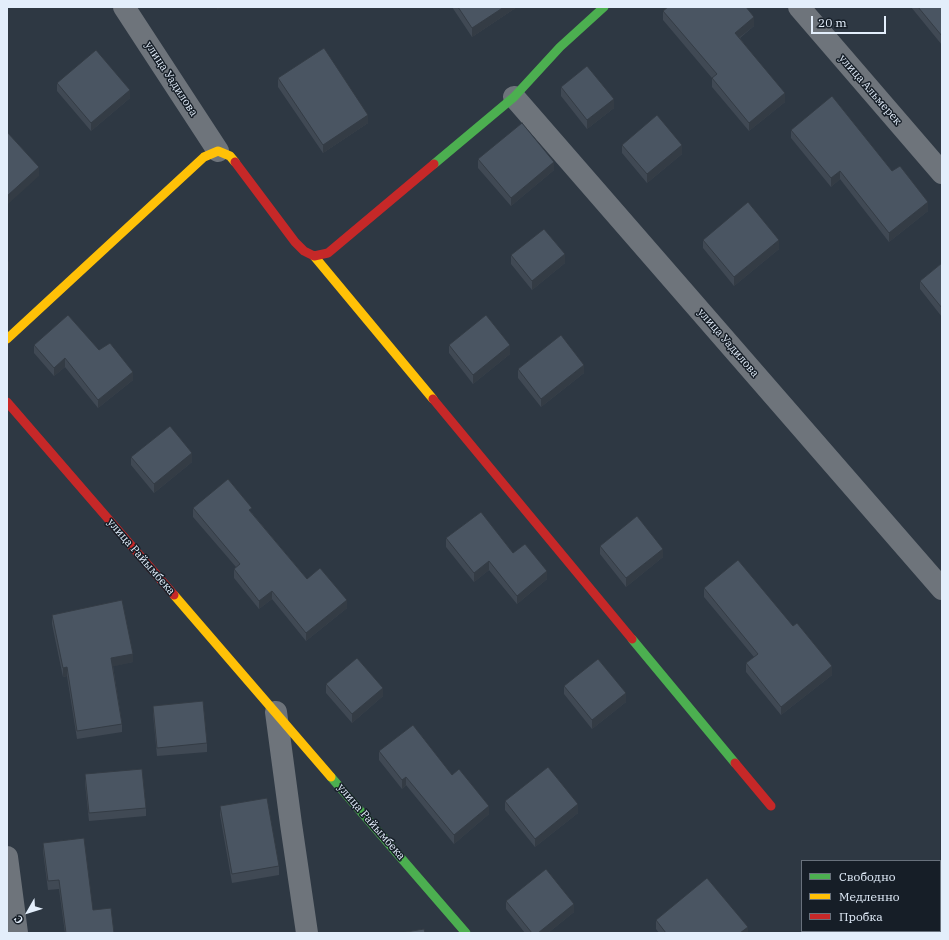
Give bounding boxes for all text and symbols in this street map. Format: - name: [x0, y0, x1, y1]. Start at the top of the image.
- scale bar: [813, 8, 888, 34]
- text: 20 m: [818, 15, 847, 30]
- street label: улица Уадилова: [142, 39, 200, 119]
- street label: улица Альмерек: [836, 52, 904, 128]
- street label: улица Уадилова: [695, 306, 761, 380]
- street label: улица Райымбека: [104, 516, 178, 598]
- street label: улица Райымбека: [334, 781, 408, 863]
- legend: [801, 860, 941, 932]
- text: Свободно: [839, 869, 896, 884]
- text: Медленно: [839, 889, 900, 904]
- north arrow: [8, 892, 48, 932]
- text: Пробка: [839, 909, 883, 924]
- text: С: [11, 912, 26, 927]

